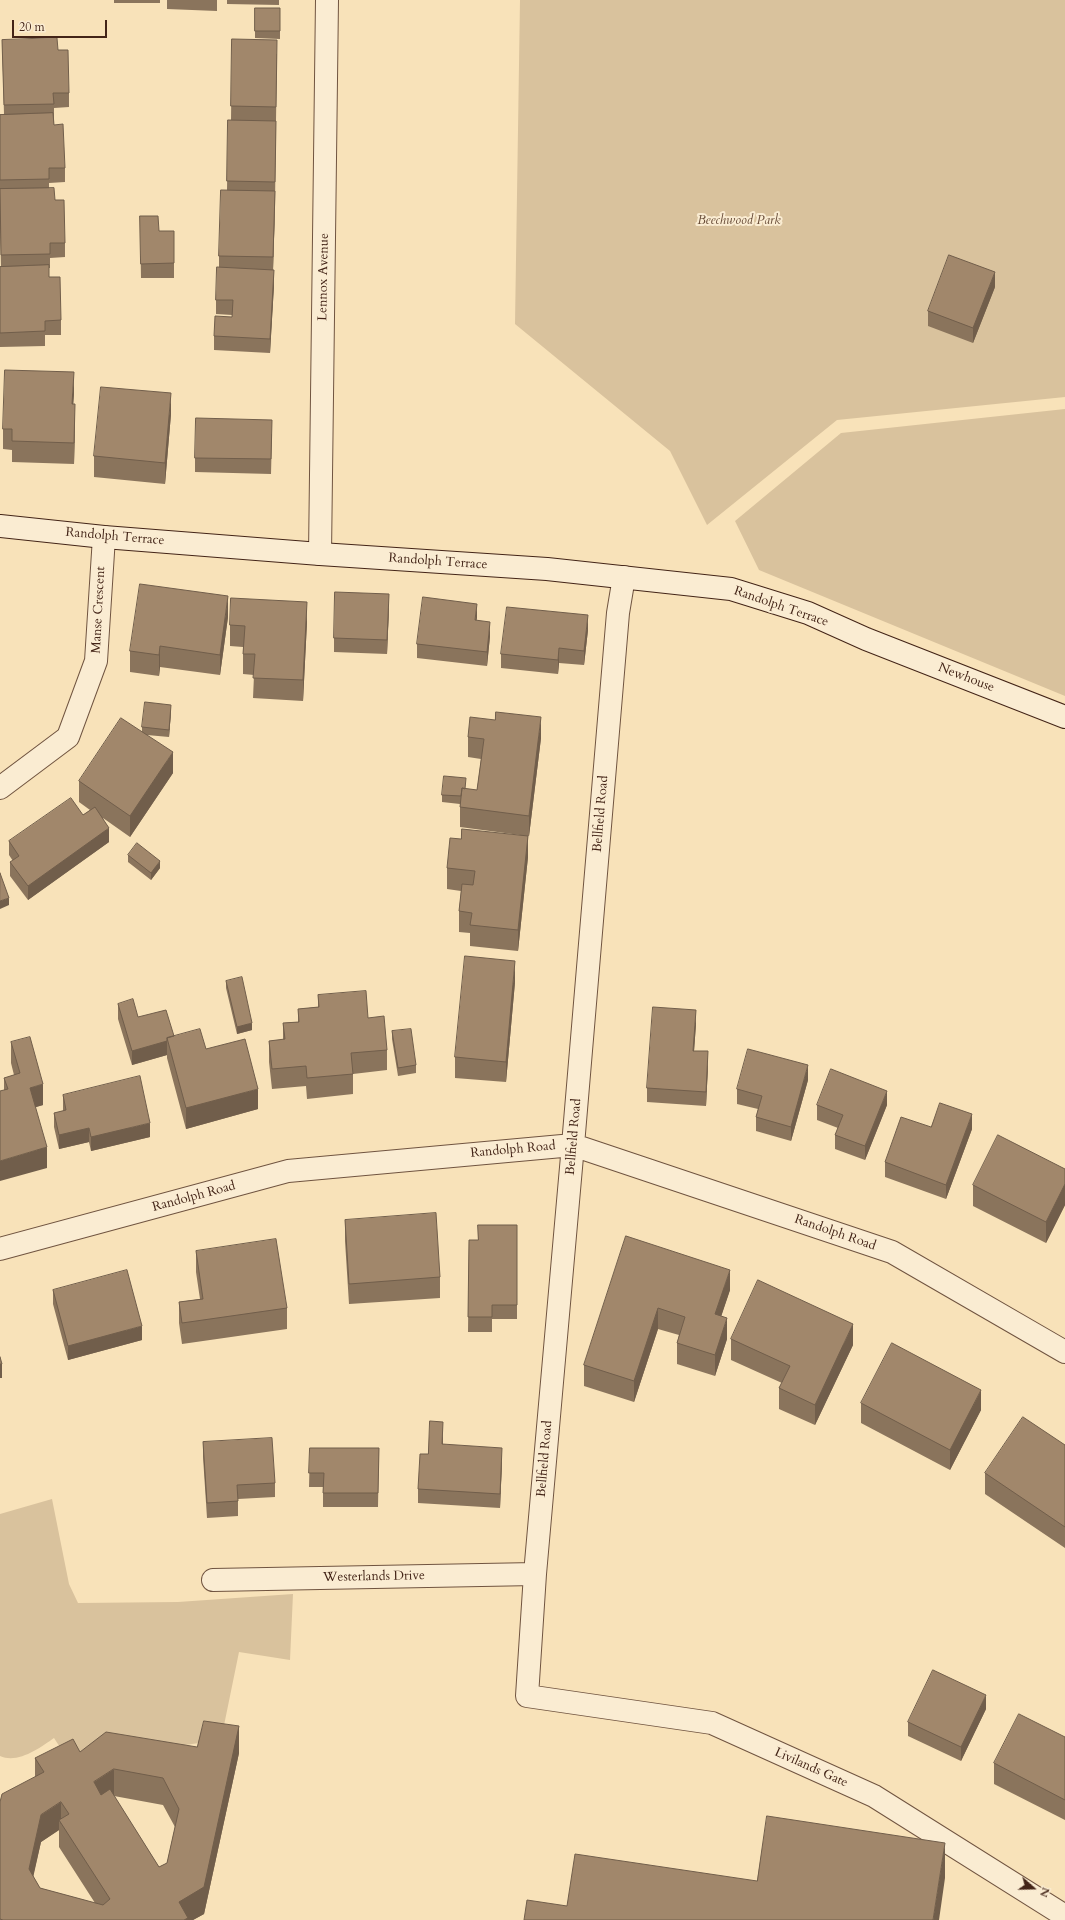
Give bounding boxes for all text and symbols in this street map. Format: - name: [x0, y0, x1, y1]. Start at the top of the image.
- scale bar: [14, 12, 109, 38]
- text: 20 m: [19, 19, 45, 35]
- park label: Beechwood Park: [697, 213, 781, 229]
- street label: Lennox Avenue: [315, 233, 333, 321]
- street label: Randolph Terrace: [65, 525, 165, 549]
- street label: Randolph Terrace: [388, 551, 488, 573]
- street label: Manse Crescent: [89, 566, 109, 654]
- street label: Randolph Terrace: [732, 583, 830, 631]
- street label: Newhouse: [936, 660, 996, 696]
- street label: Bellfield Road: [590, 775, 612, 853]
- street label: Bellfield Road: [563, 1098, 585, 1176]
- street label: Randolph Road: [470, 1139, 556, 1161]
- street label: Randolph Road: [151, 1178, 237, 1216]
- street label: Randolph Road: [792, 1212, 878, 1254]
- street label: Bellfield Road: [534, 1420, 556, 1498]
- street label: Westerlands Drive: [323, 1568, 425, 1586]
- street label: Livilands Gate: [772, 1745, 850, 1791]
- north arrow: [1013, 1868, 1053, 1908]
- text: N: [1036, 1885, 1053, 1899]

